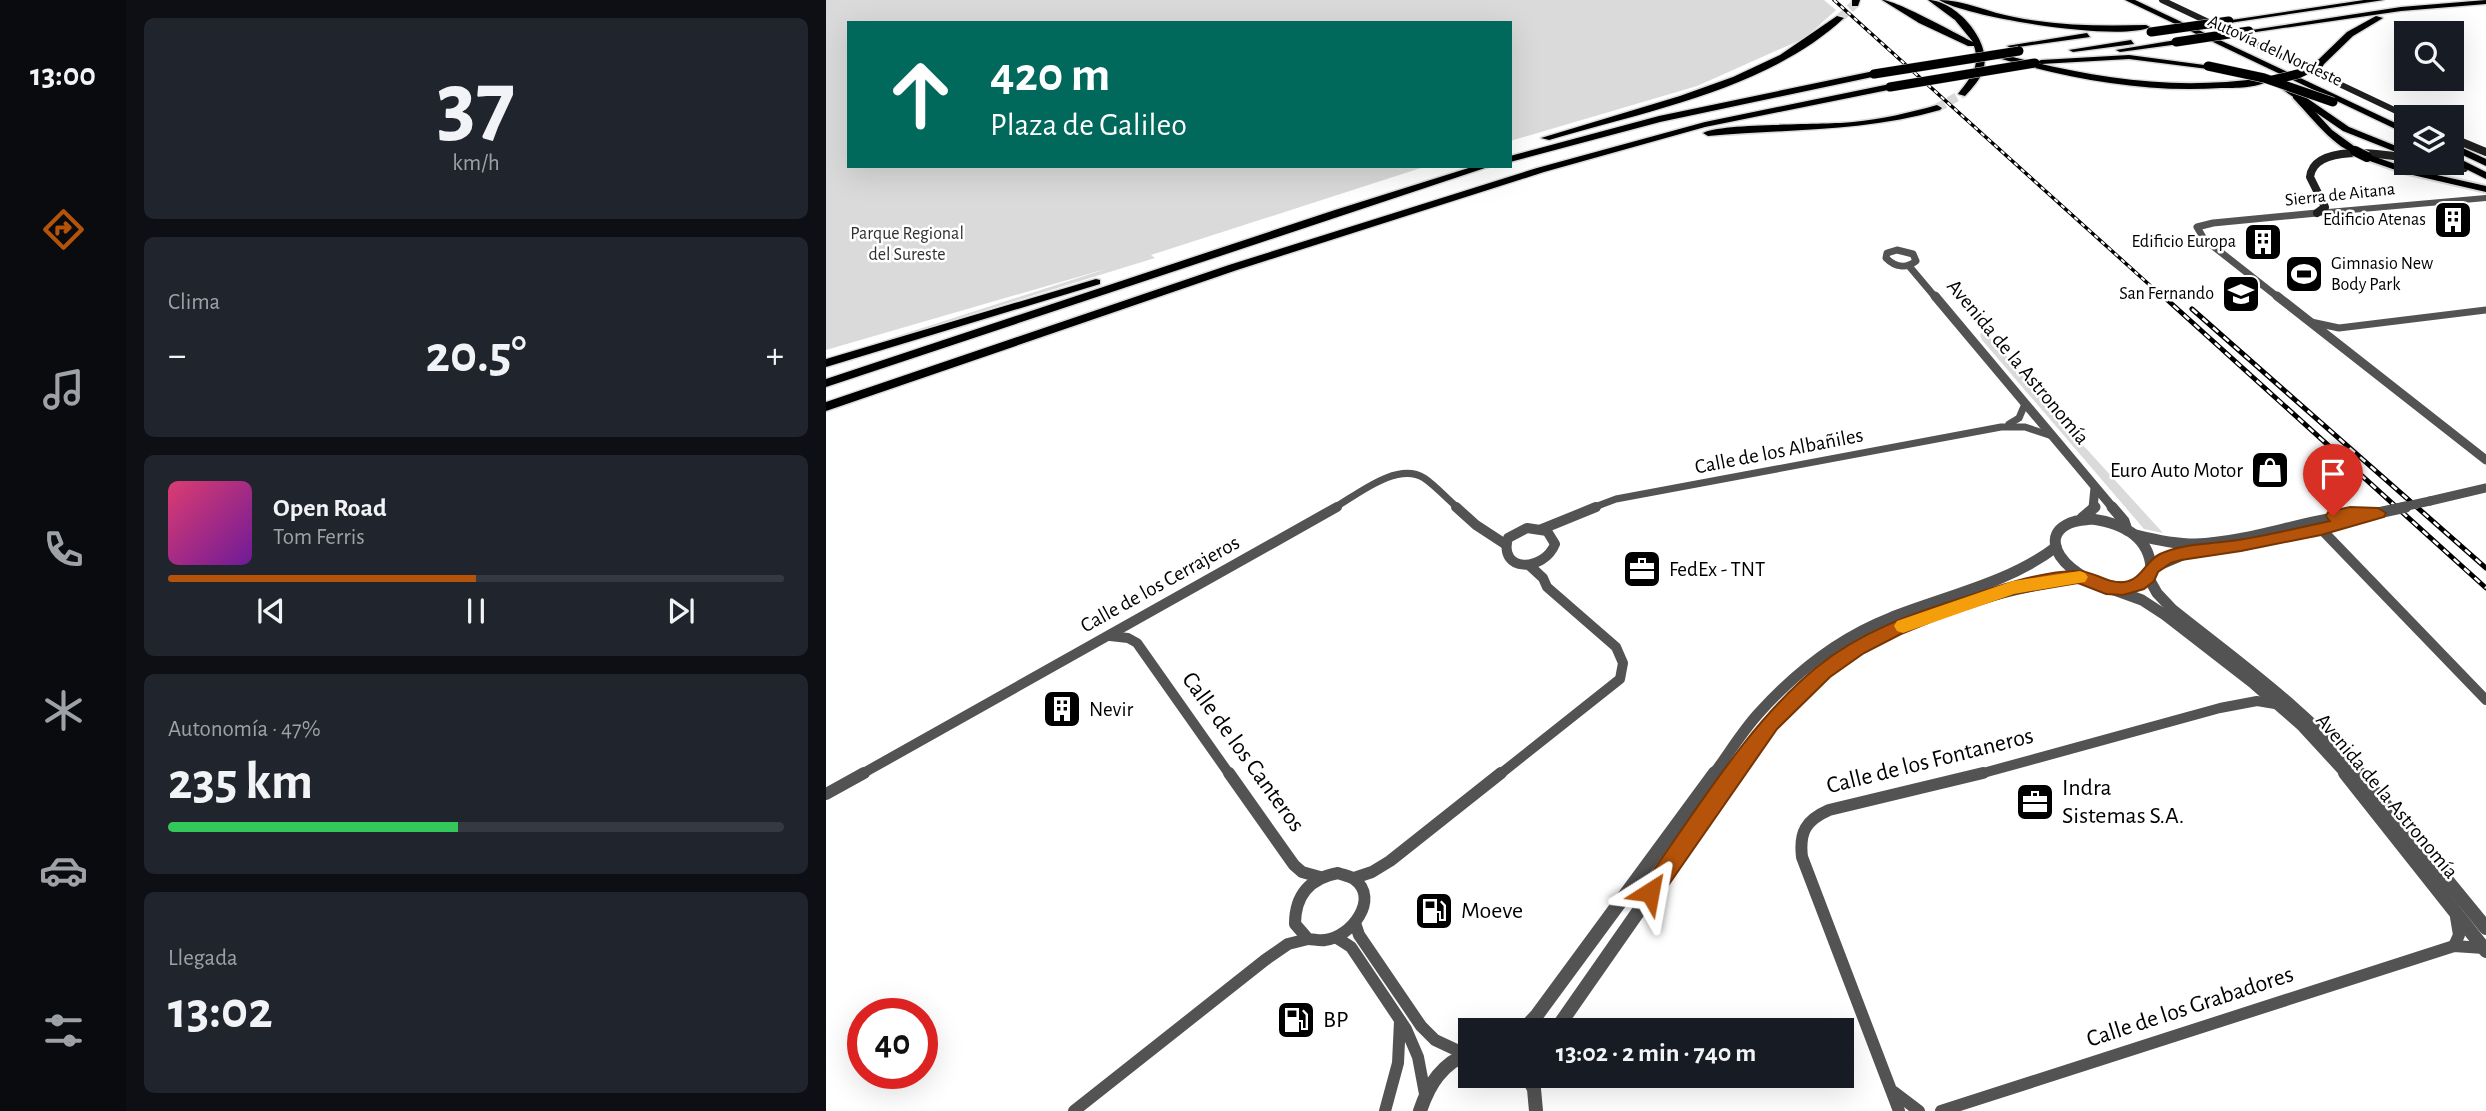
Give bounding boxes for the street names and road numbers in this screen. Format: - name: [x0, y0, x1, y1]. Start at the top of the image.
- street label: Autovía del Nordeste: [2205, 12, 2345, 90]
- street label: Sierra de Aitana: [2284, 180, 2396, 210]
- street label: Avenida de la Astronomía: [1943, 275, 2093, 449]
- street label: Calle de los Albañiles: [1693, 424, 1865, 478]
- street label: Calle de los Cerrajeros: [1077, 532, 1243, 636]
- street label: Calle de los Canteros: [1177, 668, 1309, 836]
- street label: Avenida de la Astronomía: [2312, 709, 2462, 883]
- street label: Calle de los Fontaneros: [1824, 724, 2036, 798]
- street label: Calle de los Grabadores: [2084, 962, 2296, 1052]

